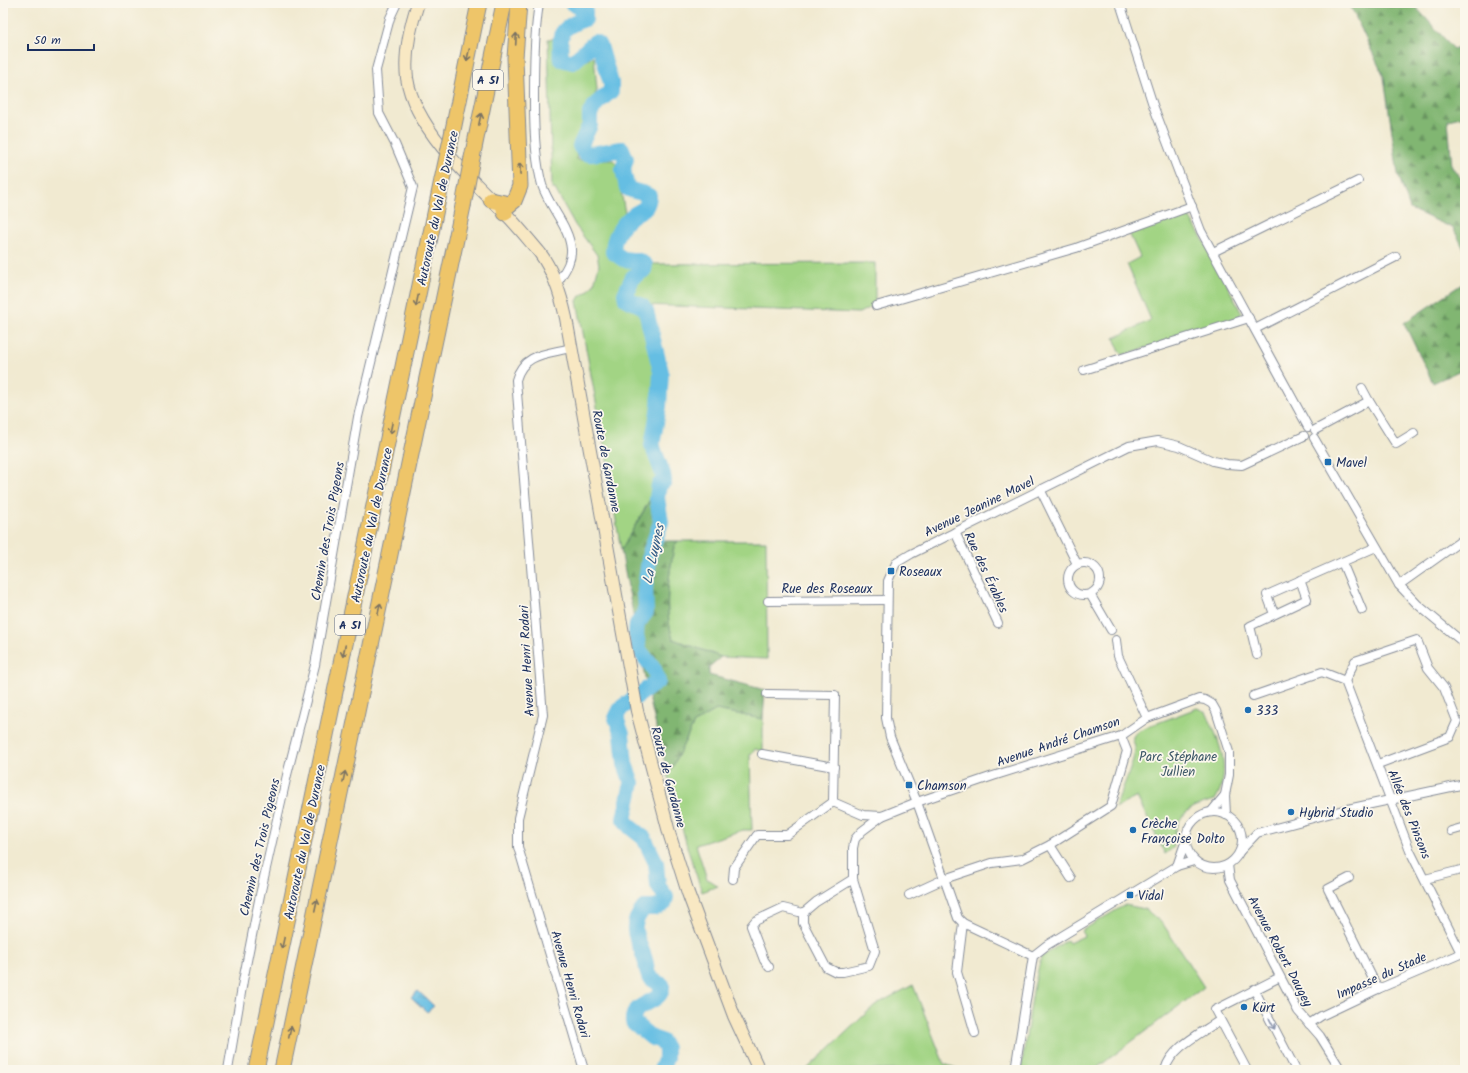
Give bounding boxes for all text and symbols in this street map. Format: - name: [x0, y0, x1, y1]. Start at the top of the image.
- scale bar: [28, 26, 94, 52]
- text: 50 m: [34, 31, 61, 50]
- one-way arrow: [513, 33, 520, 46]
- one-way arrow: [464, 48, 472, 61]
- road number: A 51: [473, 70, 503, 90]
- one-way arrow: [477, 113, 485, 126]
- street label: Autoroute du Val de Durance: [412, 129, 465, 288]
- one-way arrow: [516, 163, 524, 176]
- one-way arrow: [413, 294, 421, 307]
- street label: Route de Gardanne: [585, 408, 626, 514]
- one-way arrow: [386, 421, 394, 434]
- street label: Autoroute du Val de Durance: [346, 446, 399, 605]
- place label: Mavel: [1336, 453, 1367, 474]
- marker: Mavel: [1323, 457, 1333, 467]
- street label: Chemin des Trois Pigeons: [306, 460, 351, 602]
- street label: Avenue Jeanine Mavel: [921, 472, 1038, 543]
- water label: La Luynes: [637, 520, 671, 586]
- street label: Rue des Érables: [958, 529, 1014, 617]
- place label: Roseaux: [899, 562, 942, 583]
- marker: Roseaux: [886, 566, 896, 576]
- street label: Rue des Roseaux: [782, 579, 873, 600]
- one-way arrow: [376, 603, 384, 616]
- street label: Avenue Henri Rodari: [514, 604, 541, 717]
- road number: A 51: [335, 615, 365, 635]
- one-way arrow: [340, 644, 348, 657]
- place label: 333: [1256, 701, 1278, 722]
- marker: 333: [1243, 705, 1253, 715]
- street label: Avenue André Chamson: [994, 711, 1123, 773]
- street label: Route de Gardanne: [644, 724, 691, 830]
- park label: Parc Stéphane Jullien: [1139, 747, 1217, 783]
- street label: Autoroute du Val de Durance: [279, 763, 332, 922]
- street label: Allée des Pinsons: [1381, 767, 1436, 863]
- one-way arrow: [340, 771, 348, 784]
- street label: Chemin des Trois Pigeons: [234, 776, 287, 918]
- place label: Chamson: [917, 776, 967, 797]
- marker: Chamson: [904, 780, 914, 790]
- place label: Hybrid Studio: [1299, 803, 1373, 824]
- marker: Hybrid Studio: [1286, 807, 1296, 817]
- place label: Crèche Françoise Dolto: [1141, 814, 1225, 850]
- marker: Crèche Françoise Dolto: [1128, 825, 1138, 835]
- place label: Vidal: [1138, 886, 1164, 907]
- marker: Vidal: [1125, 890, 1135, 900]
- street label: Avenue Robert Daugey: [1242, 892, 1318, 1012]
- one-way arrow: [313, 898, 321, 911]
- street label: Avenue Henri Rodari: [544, 928, 595, 1042]
- one-way arrow: [278, 936, 286, 949]
- street label: Impasse du Stade: [1333, 947, 1430, 1006]
- place label: Kürt: [1252, 998, 1276, 1019]
- marker: Kürt: [1239, 1002, 1249, 1012]
- one-way arrow: [1268, 1018, 1276, 1030]
- one-way arrow: [286, 1026, 294, 1039]

